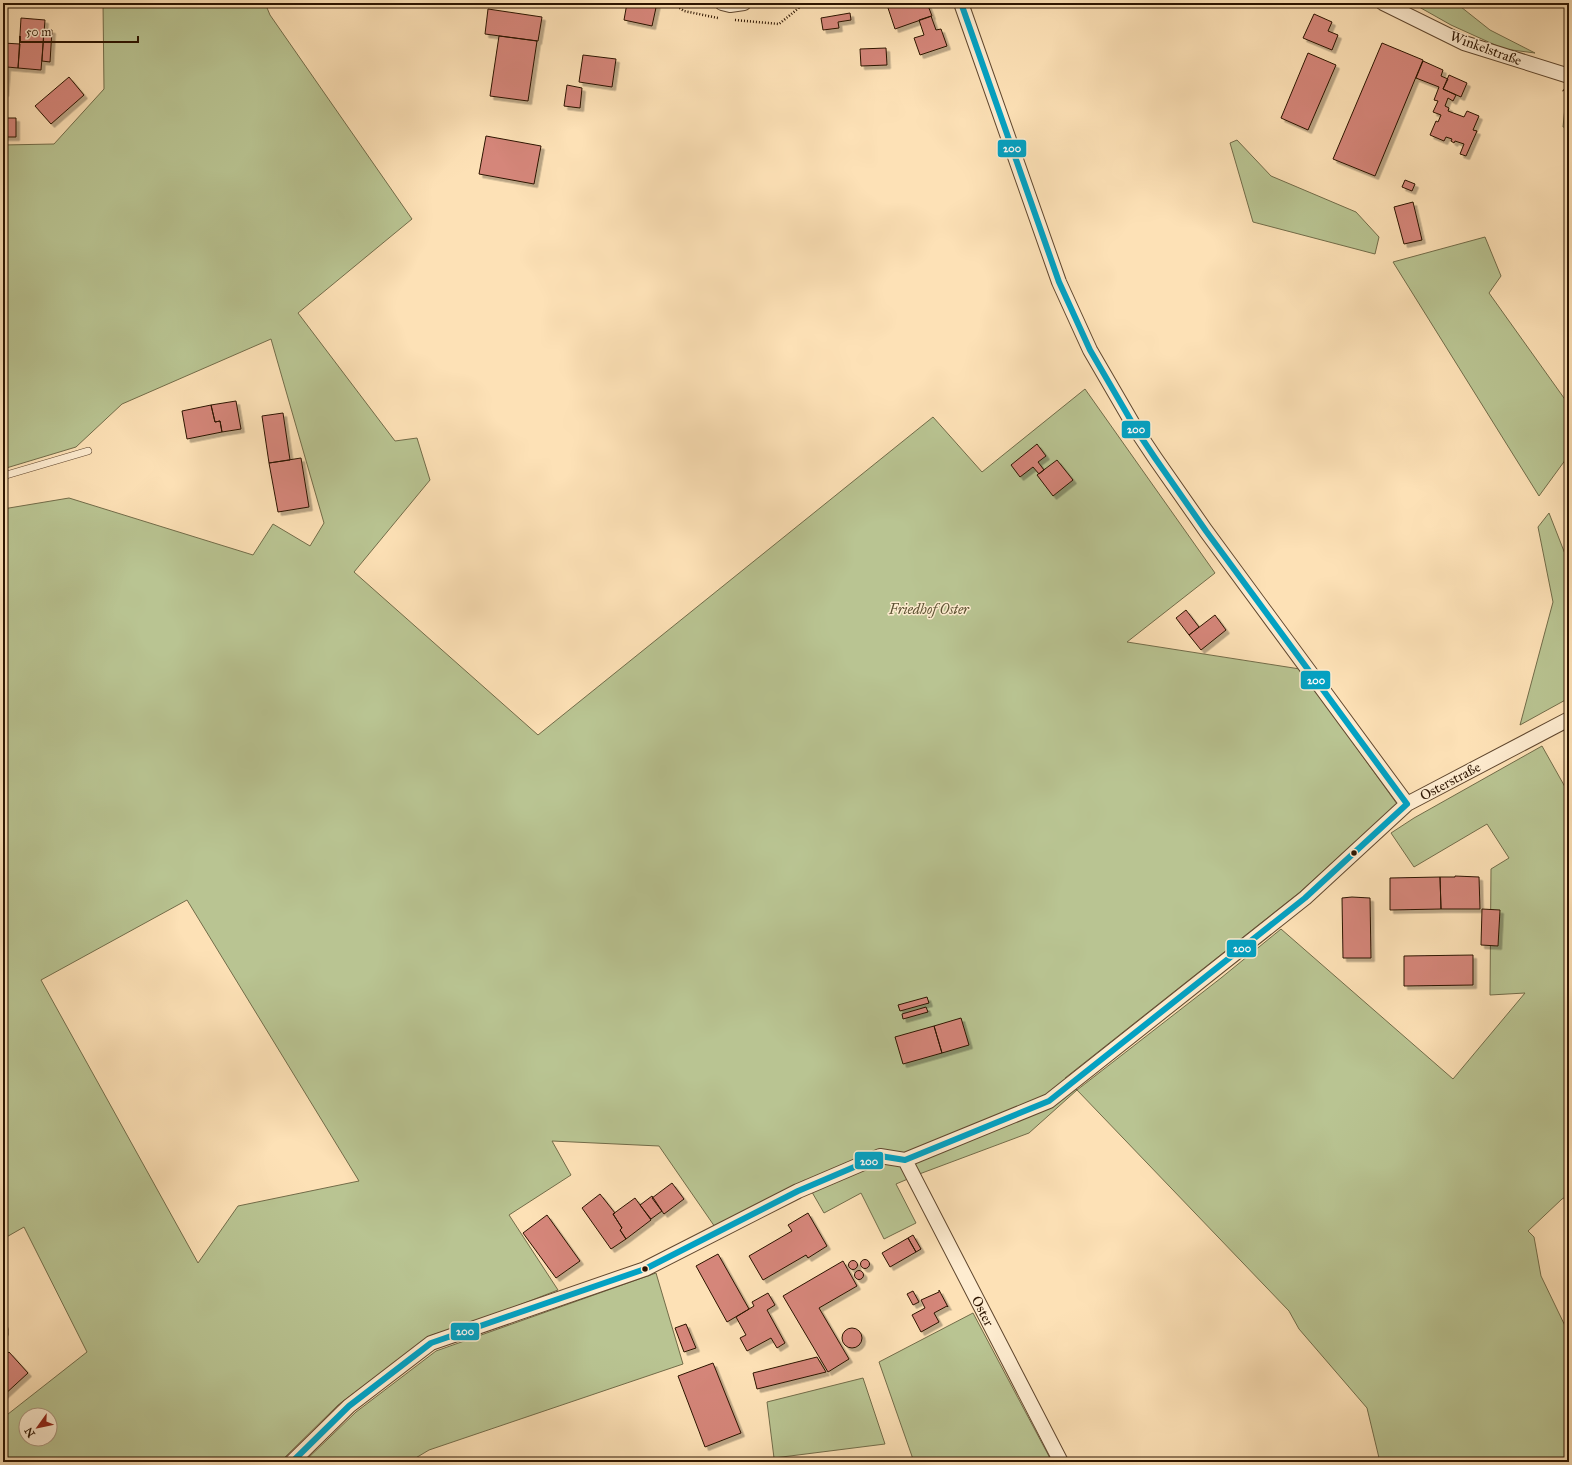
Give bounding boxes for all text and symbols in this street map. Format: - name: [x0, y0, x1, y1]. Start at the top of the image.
- scale bar: [20, 18, 138, 44]
- text: 50 m: [26, 25, 51, 39]
- street label: Winkelstraße: [1448, 28, 1524, 69]
- line badge: 200: [997, 139, 1027, 158]
- text: 200: [1003, 142, 1022, 155]
- line badge: 200: [1121, 420, 1151, 439]
- text: 200: [1127, 423, 1146, 436]
- park label: Friedhof Oster: [888, 601, 970, 618]
- line badge: 200: [1300, 670, 1331, 690]
- text: 200: [1307, 674, 1326, 687]
- street label: Osterstraße: [1417, 758, 1484, 804]
- unlabelled marker: [1349, 848, 1359, 858]
- line badge: 200: [1226, 939, 1257, 958]
- text: 200: [1233, 942, 1252, 955]
- line badge: 200: [854, 1151, 884, 1170]
- text: 200: [860, 1155, 879, 1168]
- unlabelled marker: [640, 1264, 650, 1274]
- street label: Oster: [968, 1293, 998, 1330]
- line badge: 200: [450, 1322, 480, 1341]
- text: 200: [456, 1325, 475, 1338]
- north arrow: [18, 1407, 58, 1447]
- text: N: [22, 1424, 38, 1440]

